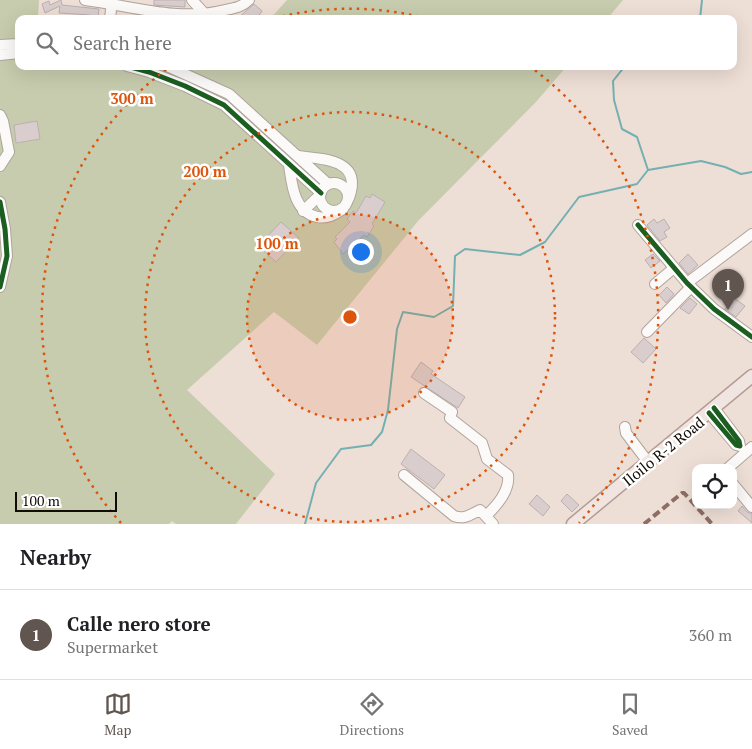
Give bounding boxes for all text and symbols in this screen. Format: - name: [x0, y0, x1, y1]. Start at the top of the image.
- search box: [15, 15, 737, 70]
- icon: search: [33, 29, 61, 57]
- text: Search here: [73, 30, 172, 55]
- text: 300 m: [110, 88, 154, 108]
- text: 200 m: [183, 161, 227, 181]
- text: 100 m: [255, 233, 299, 253]
- your location: [348, 239, 374, 265]
- pin: 1: [712, 269, 744, 310]
- centre of rings: [341, 308, 359, 326]
- street label: Iloilo R-2 Road: [618, 412, 708, 490]
- map controls: [692, 464, 737, 509]
- button: locate: [692, 464, 737, 509]
- scale bar: [15, 489, 118, 512]
- text: 100 m: [22, 491, 60, 510]
- text: Nearby: [20, 543, 91, 571]
- text: Calle nero store: [67, 611, 211, 636]
- text: 1: [31, 624, 41, 646]
- text: 360 m: [689, 624, 732, 646]
- text: Supermarket: [67, 636, 158, 658]
- tab: Map: [104, 690, 132, 739]
- tab: Directions: [340, 690, 404, 739]
- tab: Saved: [612, 690, 648, 739]

